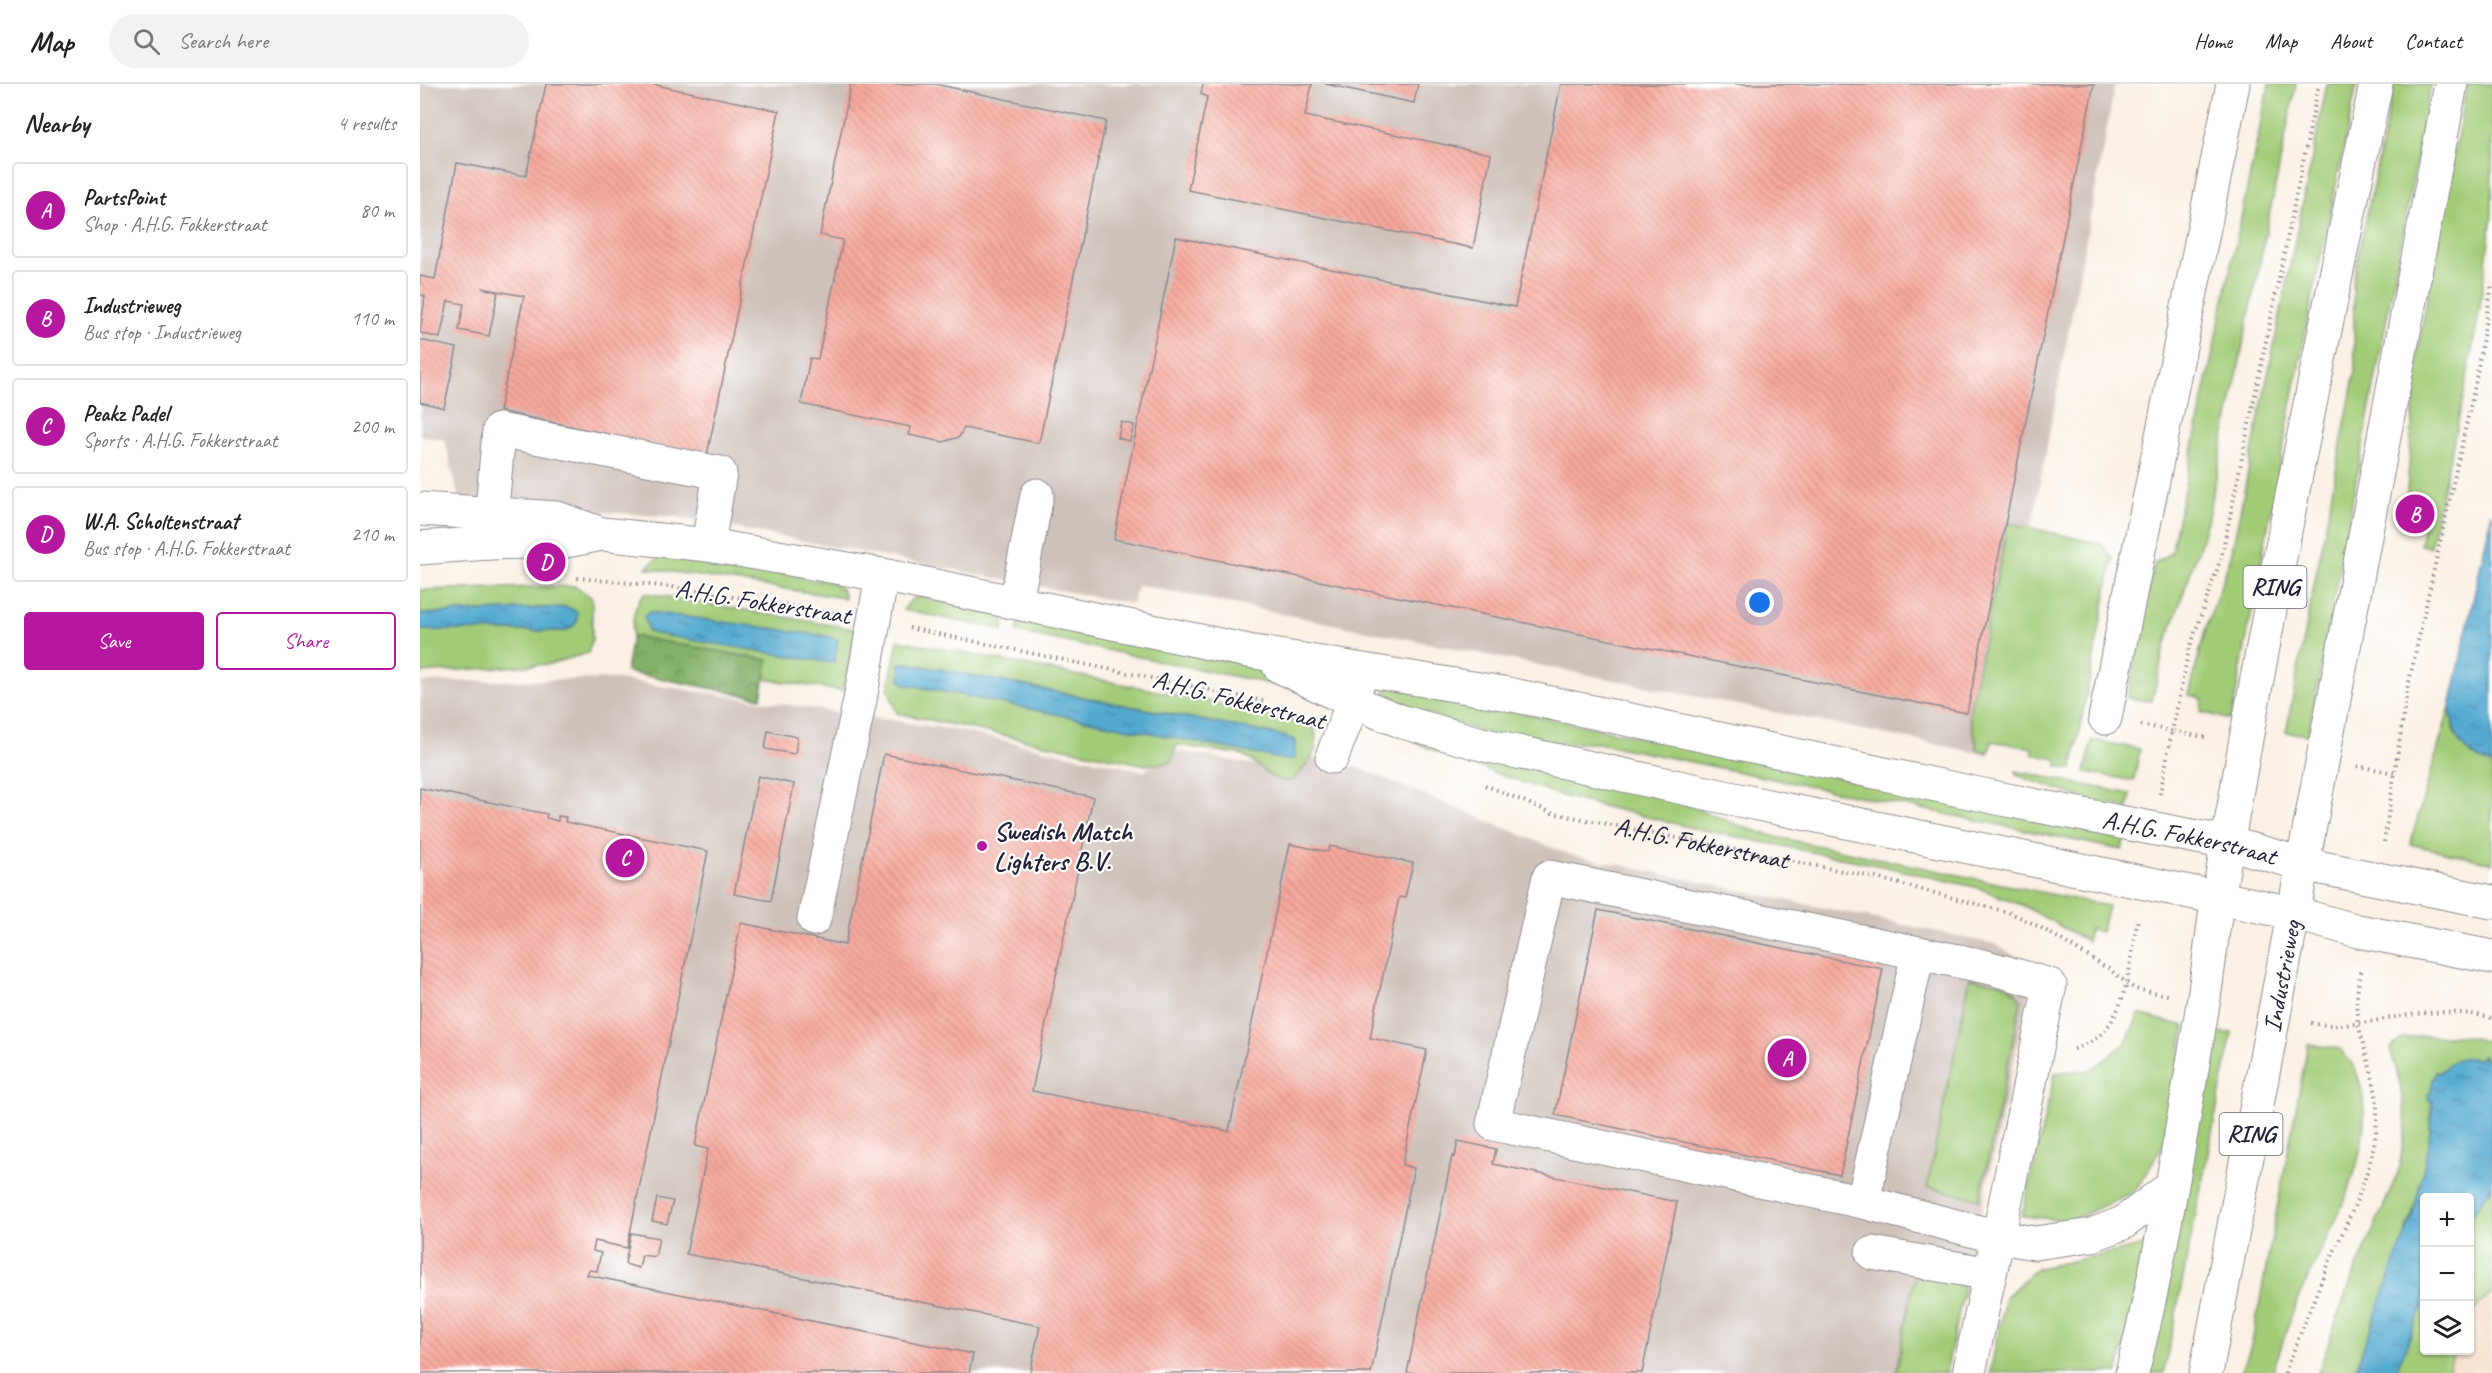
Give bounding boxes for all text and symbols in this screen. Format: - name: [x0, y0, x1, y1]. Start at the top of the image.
- search box: [109, 14, 529, 68]
- text: Map: [30, 24, 73, 59]
- icon: search: [130, 25, 163, 58]
- text: Search here: [178, 27, 268, 55]
- text: Home: [2194, 28, 2232, 54]
- text: Map: [2265, 28, 2297, 54]
- text: About: [2330, 28, 2372, 54]
- text: Contact: [2405, 28, 2462, 54]
- text: Nearby: [24, 107, 89, 140]
- text: 4 results: [337, 111, 396, 136]
- text: PartsPoint: [83, 184, 165, 212]
- text: A: [40, 198, 51, 223]
- text: 80 m: [360, 198, 394, 223]
- text: Shop · A.H.G. Fokkerstraat: [83, 212, 266, 237]
- text: Industrieweg: [83, 292, 180, 320]
- text: B: [40, 306, 51, 331]
- text: 110 m: [351, 306, 394, 331]
- text: Bus stop · Industrieweg: [83, 320, 241, 345]
- text: Peakz Padel: [83, 400, 169, 428]
- text: C: [41, 414, 50, 439]
- text: 200 m: [351, 414, 394, 439]
- text: Sports · A.H.G. Fokkerstraat: [83, 428, 277, 453]
- pin: B: [2396, 492, 2434, 536]
- text: W.A. Scholtenstraat: [83, 508, 239, 536]
- text: D: [40, 522, 51, 547]
- text: 210 m: [351, 522, 394, 547]
- text: Bus stop · A.H.G. Fokkerstraat: [83, 536, 290, 561]
- pin: D: [526, 540, 566, 584]
- road number: RING: [2244, 566, 2306, 608]
- street label: A.H.G. Fokkerstraat: [673, 572, 855, 632]
- your location: [1745, 588, 1774, 617]
- button: Save: [24, 612, 204, 670]
- button: Share: [216, 612, 396, 670]
- street label: A.H.G. Fokkerstraat: [1149, 663, 1331, 738]
- street label: A.H.G. Fokkerstraat: [2100, 802, 2283, 873]
- street label: A.H.G. Fokkerstraat: [1611, 809, 1794, 877]
- place label: Swedish Match Lighters B.V.: [994, 815, 1134, 878]
- pin: C: [606, 836, 644, 880]
- marker: Swedish Match Lighters B.V.: [975, 839, 989, 853]
- street label: Industrieweg: [2255, 916, 2309, 1035]
- pin: A: [1768, 1036, 1806, 1080]
- road number: RING: [2220, 1113, 2282, 1155]
- map controls: [2420, 1193, 2474, 1355]
- button: +: [2420, 1193, 2474, 1247]
- button: −: [2420, 1247, 2474, 1301]
- button: layers: [2420, 1301, 2474, 1355]

